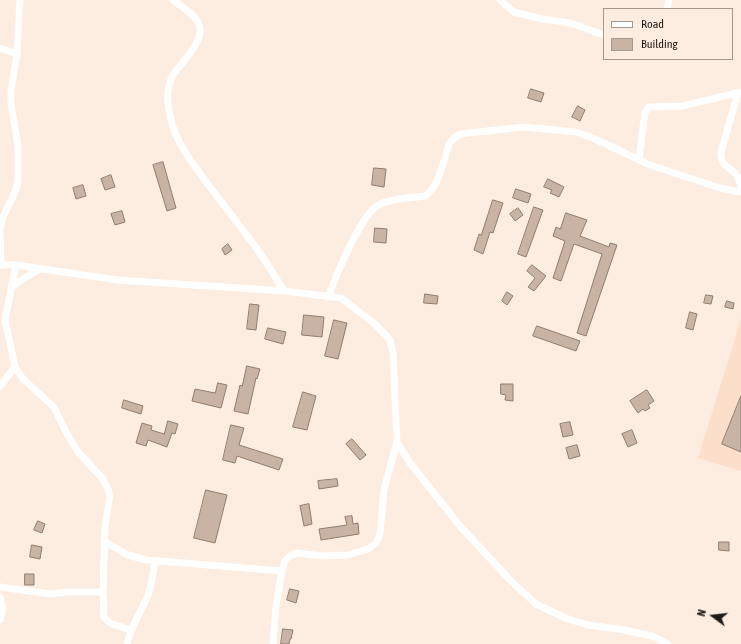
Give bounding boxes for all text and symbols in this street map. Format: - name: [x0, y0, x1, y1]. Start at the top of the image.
- legend: [603, 8, 733, 60]
- text: Road: [641, 17, 664, 31]
- text: Building: [641, 37, 678, 51]
- north arrow: [693, 596, 733, 636]
- text: N: [695, 608, 708, 618]

